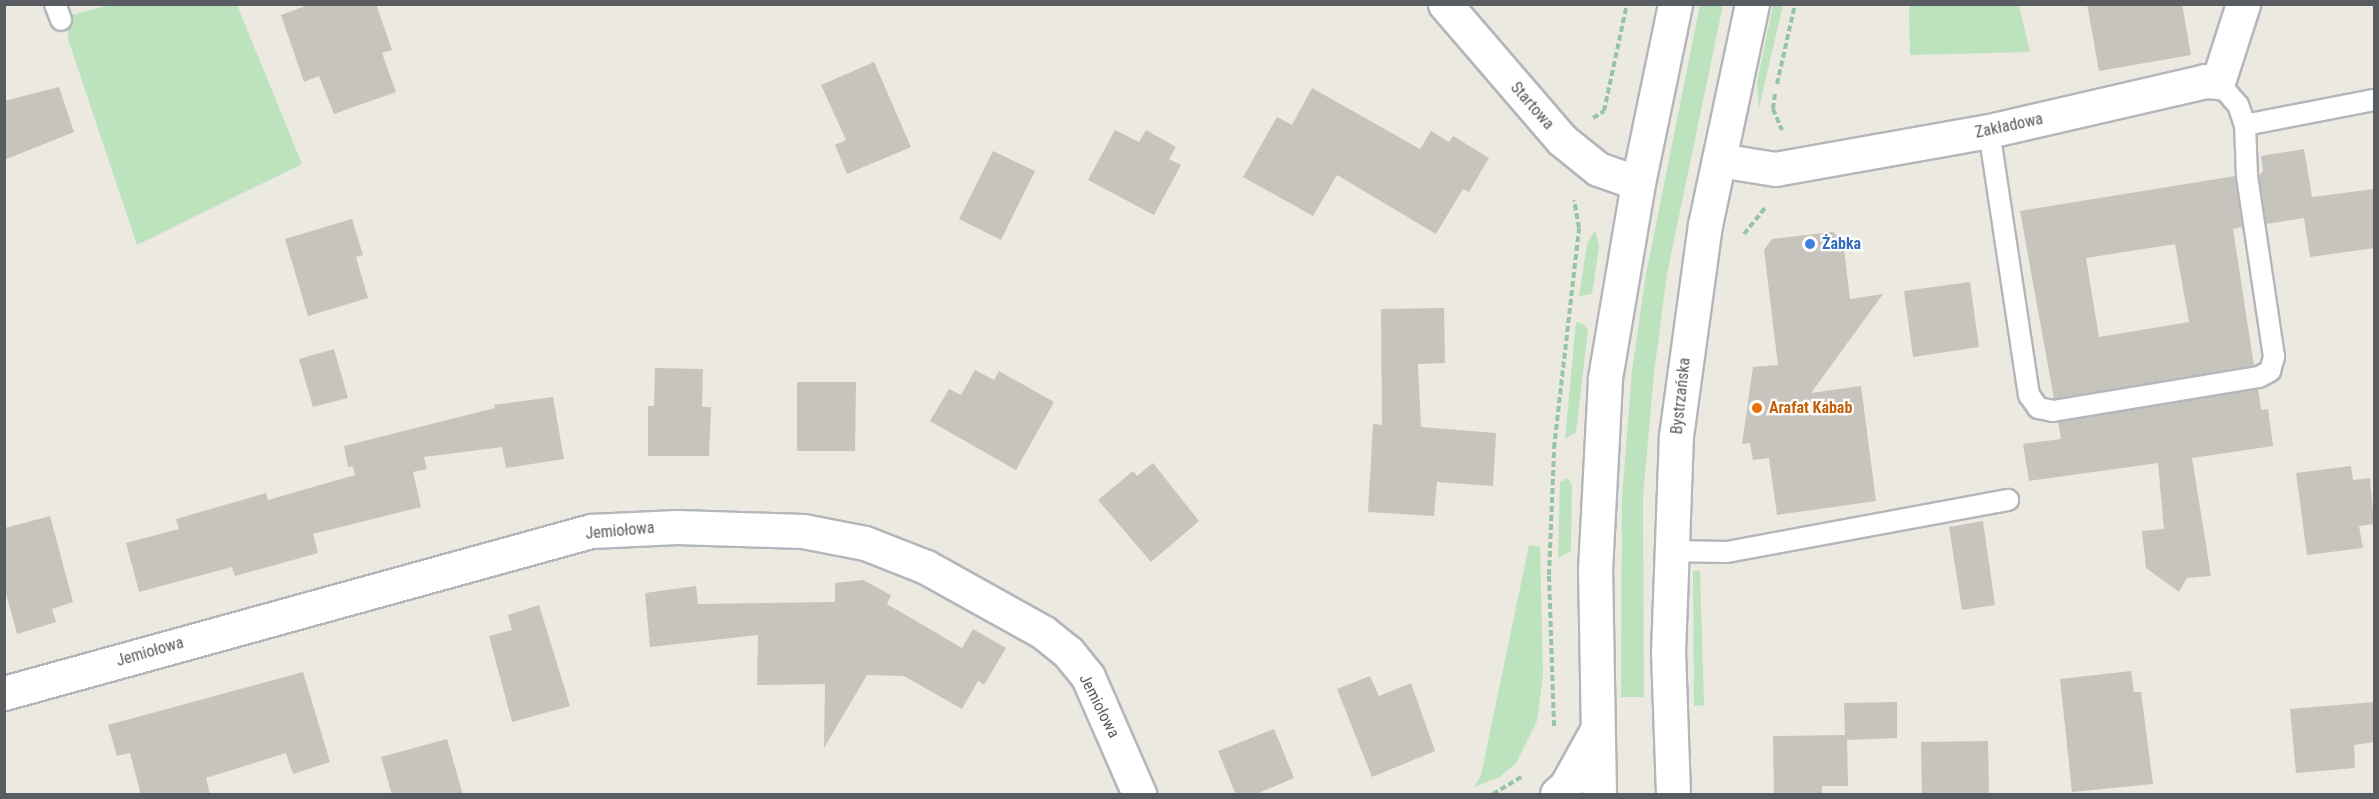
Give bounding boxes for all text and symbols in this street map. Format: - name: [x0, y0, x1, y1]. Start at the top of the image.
- street label: Startowa: [1506, 78, 1558, 134]
- street label: Zakładowa: [1973, 109, 2045, 143]
- place label: Żabka: [1822, 234, 1861, 254]
- marker: Żabka: [1803, 237, 1817, 251]
- street label: Bystrzańska: [1667, 357, 1695, 435]
- place label: Arafat Kabab: [1769, 398, 1852, 418]
- marker: Arafat Kabab: [1750, 401, 1764, 415]
- street label: Jemiołowa: [585, 518, 655, 544]
- street label: Jemiołowa: [114, 633, 186, 671]
- street label: Jemiołowa: [1075, 671, 1123, 741]

